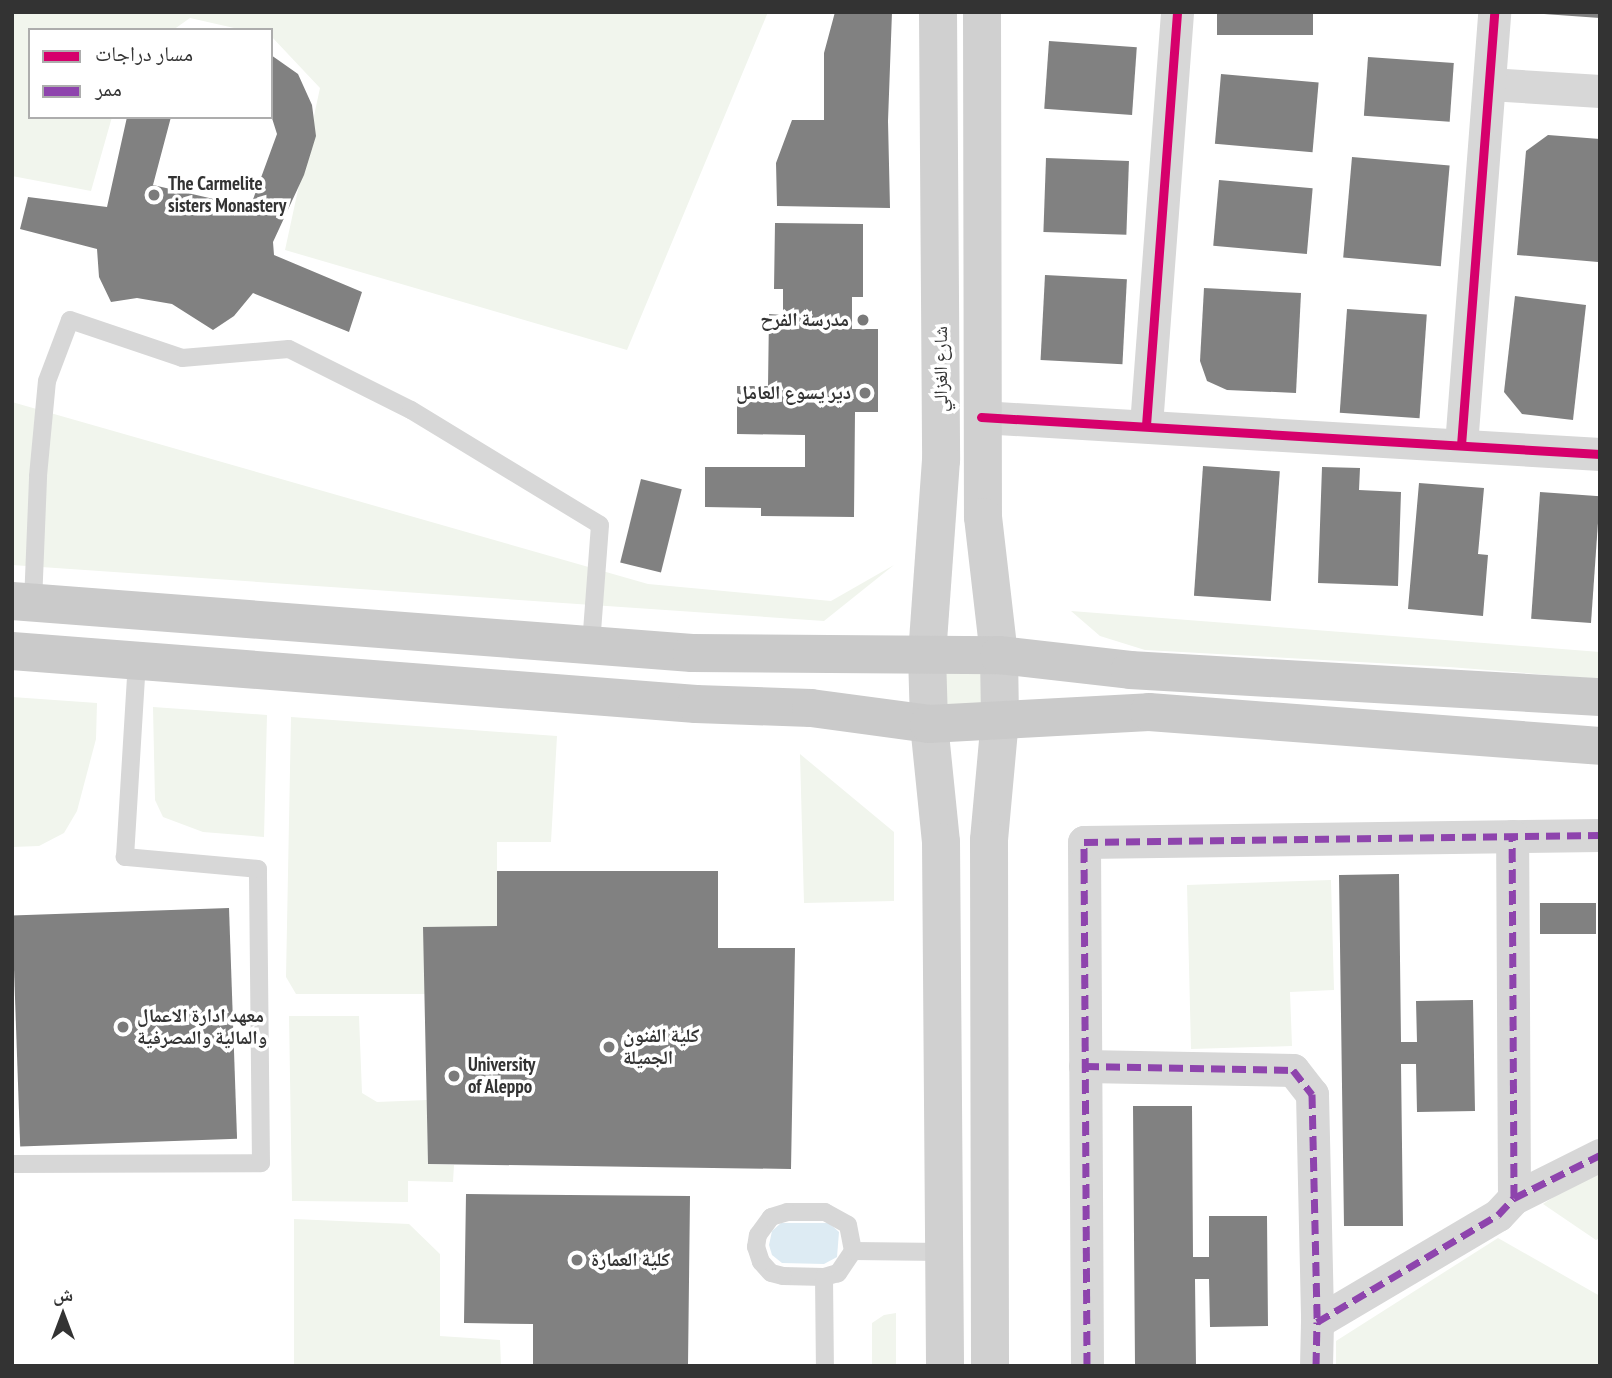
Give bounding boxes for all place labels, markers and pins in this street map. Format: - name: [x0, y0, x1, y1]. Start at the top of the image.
- place label: The Carmelite sisters Monastery: [168, 173, 286, 217]
- marker: The Carmelite sisters Monastery: [146, 187, 162, 203]
- place label: مدرسة الفرح: [760, 309, 849, 331]
- marker: مدرسة الفرح: [855, 312, 871, 328]
- place label: دير يسوع العامل: [736, 382, 851, 404]
- marker: دير يسوع العامل: [857, 385, 873, 401]
- place label: معهد ادارة الاعمال والمالية والمصرفية: [137, 1005, 267, 1049]
- marker: معهد ادارة الاعمال والمالية والمصرفية: [115, 1019, 131, 1035]
- place label: كلية الفنون الجميلة: [623, 1025, 699, 1069]
- marker: كلية الفنون الجميلة: [601, 1039, 617, 1055]
- place label: University of Aleppo: [468, 1054, 535, 1098]
- marker: University of Aleppo: [446, 1068, 462, 1084]
- place label: كلية العمارة: [591, 1249, 670, 1271]
- marker: كلية العمارة: [569, 1252, 585, 1268]

